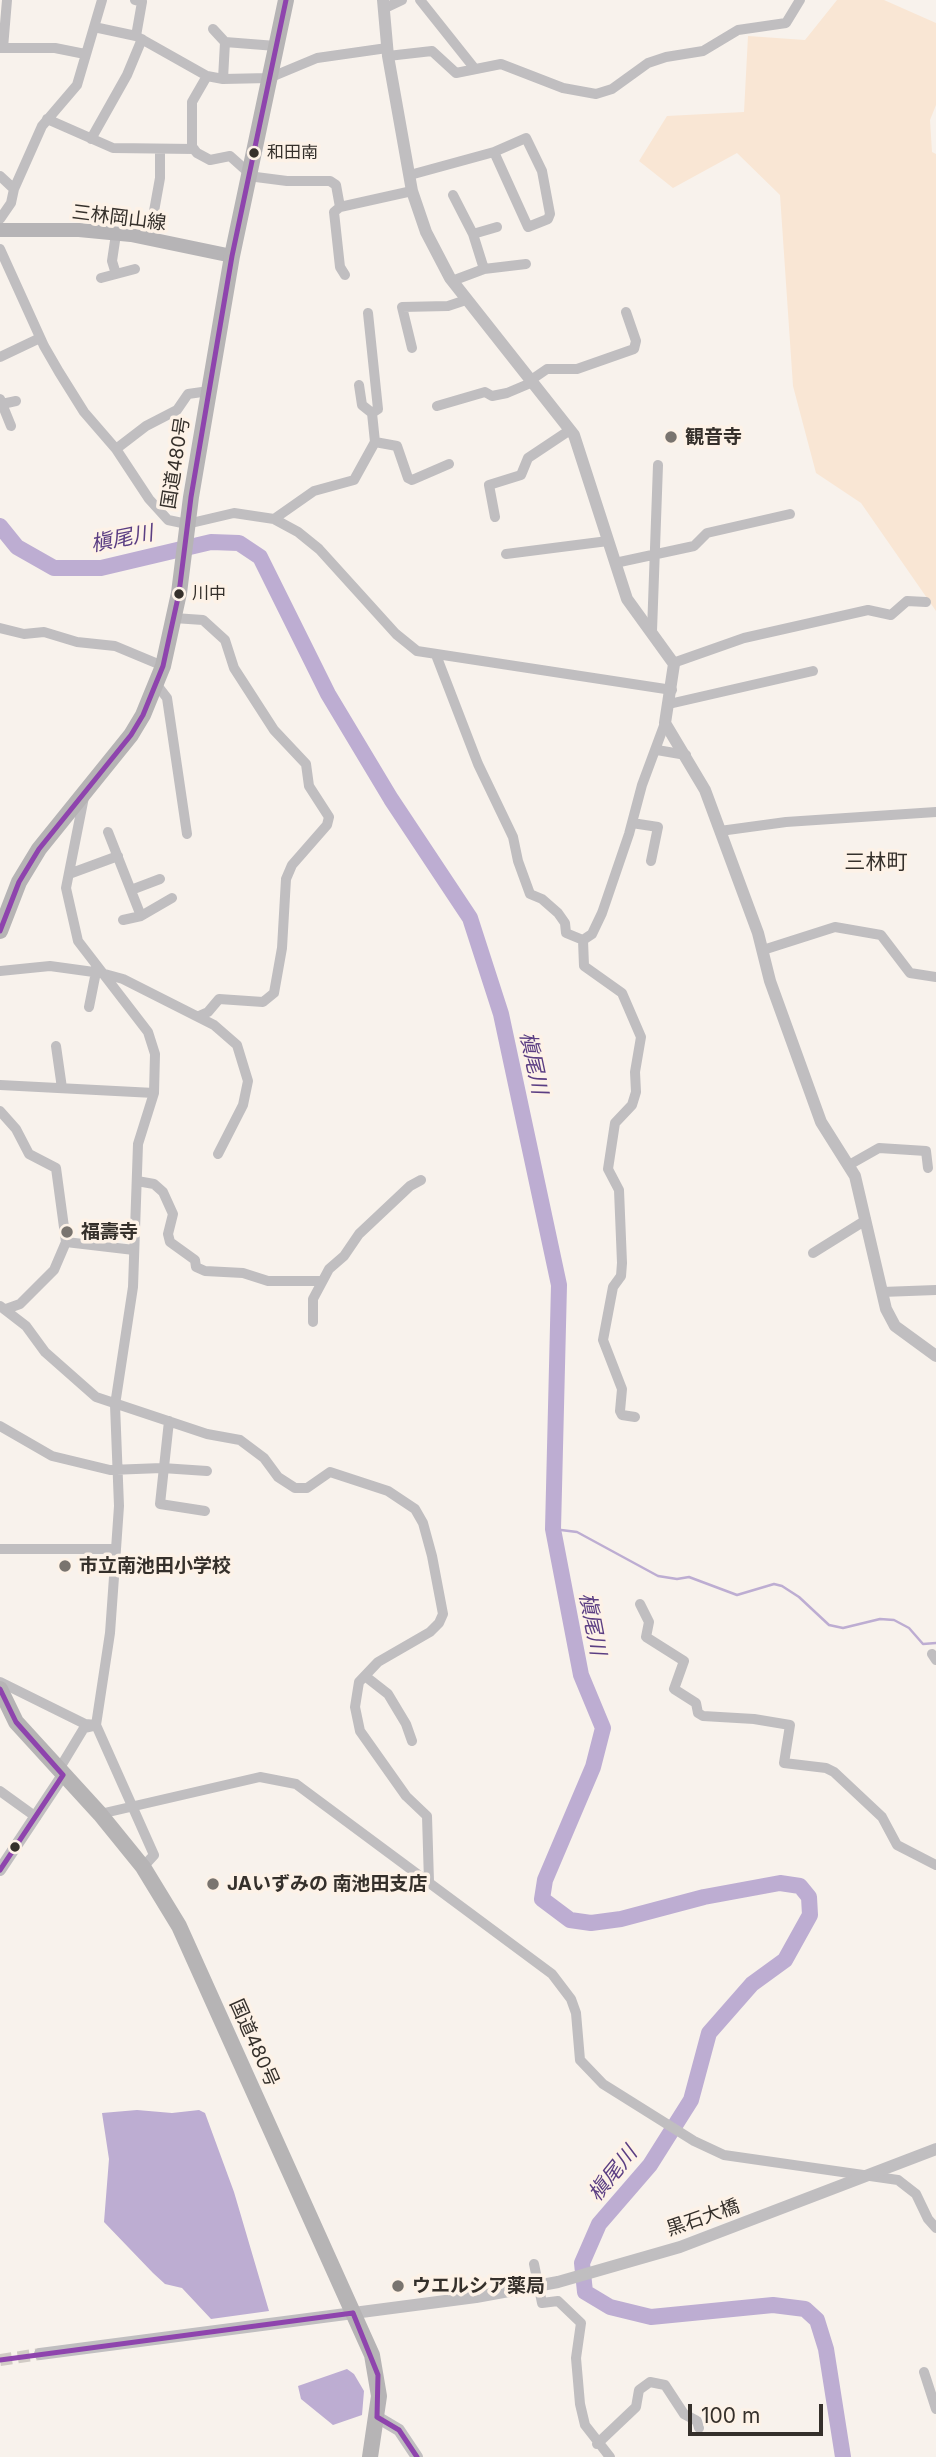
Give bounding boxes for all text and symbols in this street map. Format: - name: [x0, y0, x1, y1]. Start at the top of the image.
- place label: 和田南: [267, 143, 318, 163]
- marker: 和田南: [247, 146, 261, 160]
- street label: 三林岡山線: [70, 201, 168, 235]
- street label: 国道480号: [157, 415, 195, 511]
- place label: 観音寺: [685, 426, 742, 448]
- marker: 観音寺: [663, 429, 679, 445]
- water label: 槇尾川: [89, 521, 155, 557]
- place label: 川中: [192, 584, 226, 604]
- marker: 川中: [172, 587, 186, 601]
- district label: 三林町: [845, 850, 907, 876]
- water label: 槇尾川: [514, 1030, 552, 1096]
- place label: 福壽寺: [81, 1221, 138, 1243]
- marker: 福壽寺: [59, 1224, 75, 1240]
- place label: 市立南池田小学校: [79, 1555, 231, 1577]
- marker: 市立南池田小学校: [57, 1558, 73, 1574]
- water label: 槇尾川: [574, 1591, 610, 1657]
- unlabelled marker: [8, 1840, 22, 1854]
- place label: JAいずみの 南池田支店: [227, 1873, 427, 1895]
- marker: JAいずみの 南池田支店: [205, 1876, 221, 1892]
- street label: 国道480号: [225, 1996, 283, 2090]
- water label: 槇尾川: [583, 2142, 643, 2206]
- street label: 黒石大橋: [663, 2195, 743, 2241]
- place label: ウエルシア薬局: [412, 2275, 545, 2297]
- marker: ウエルシア薬局: [390, 2278, 406, 2294]
- scale bar: [691, 2390, 826, 2434]
- text: 100 m: [701, 2403, 760, 2428]

